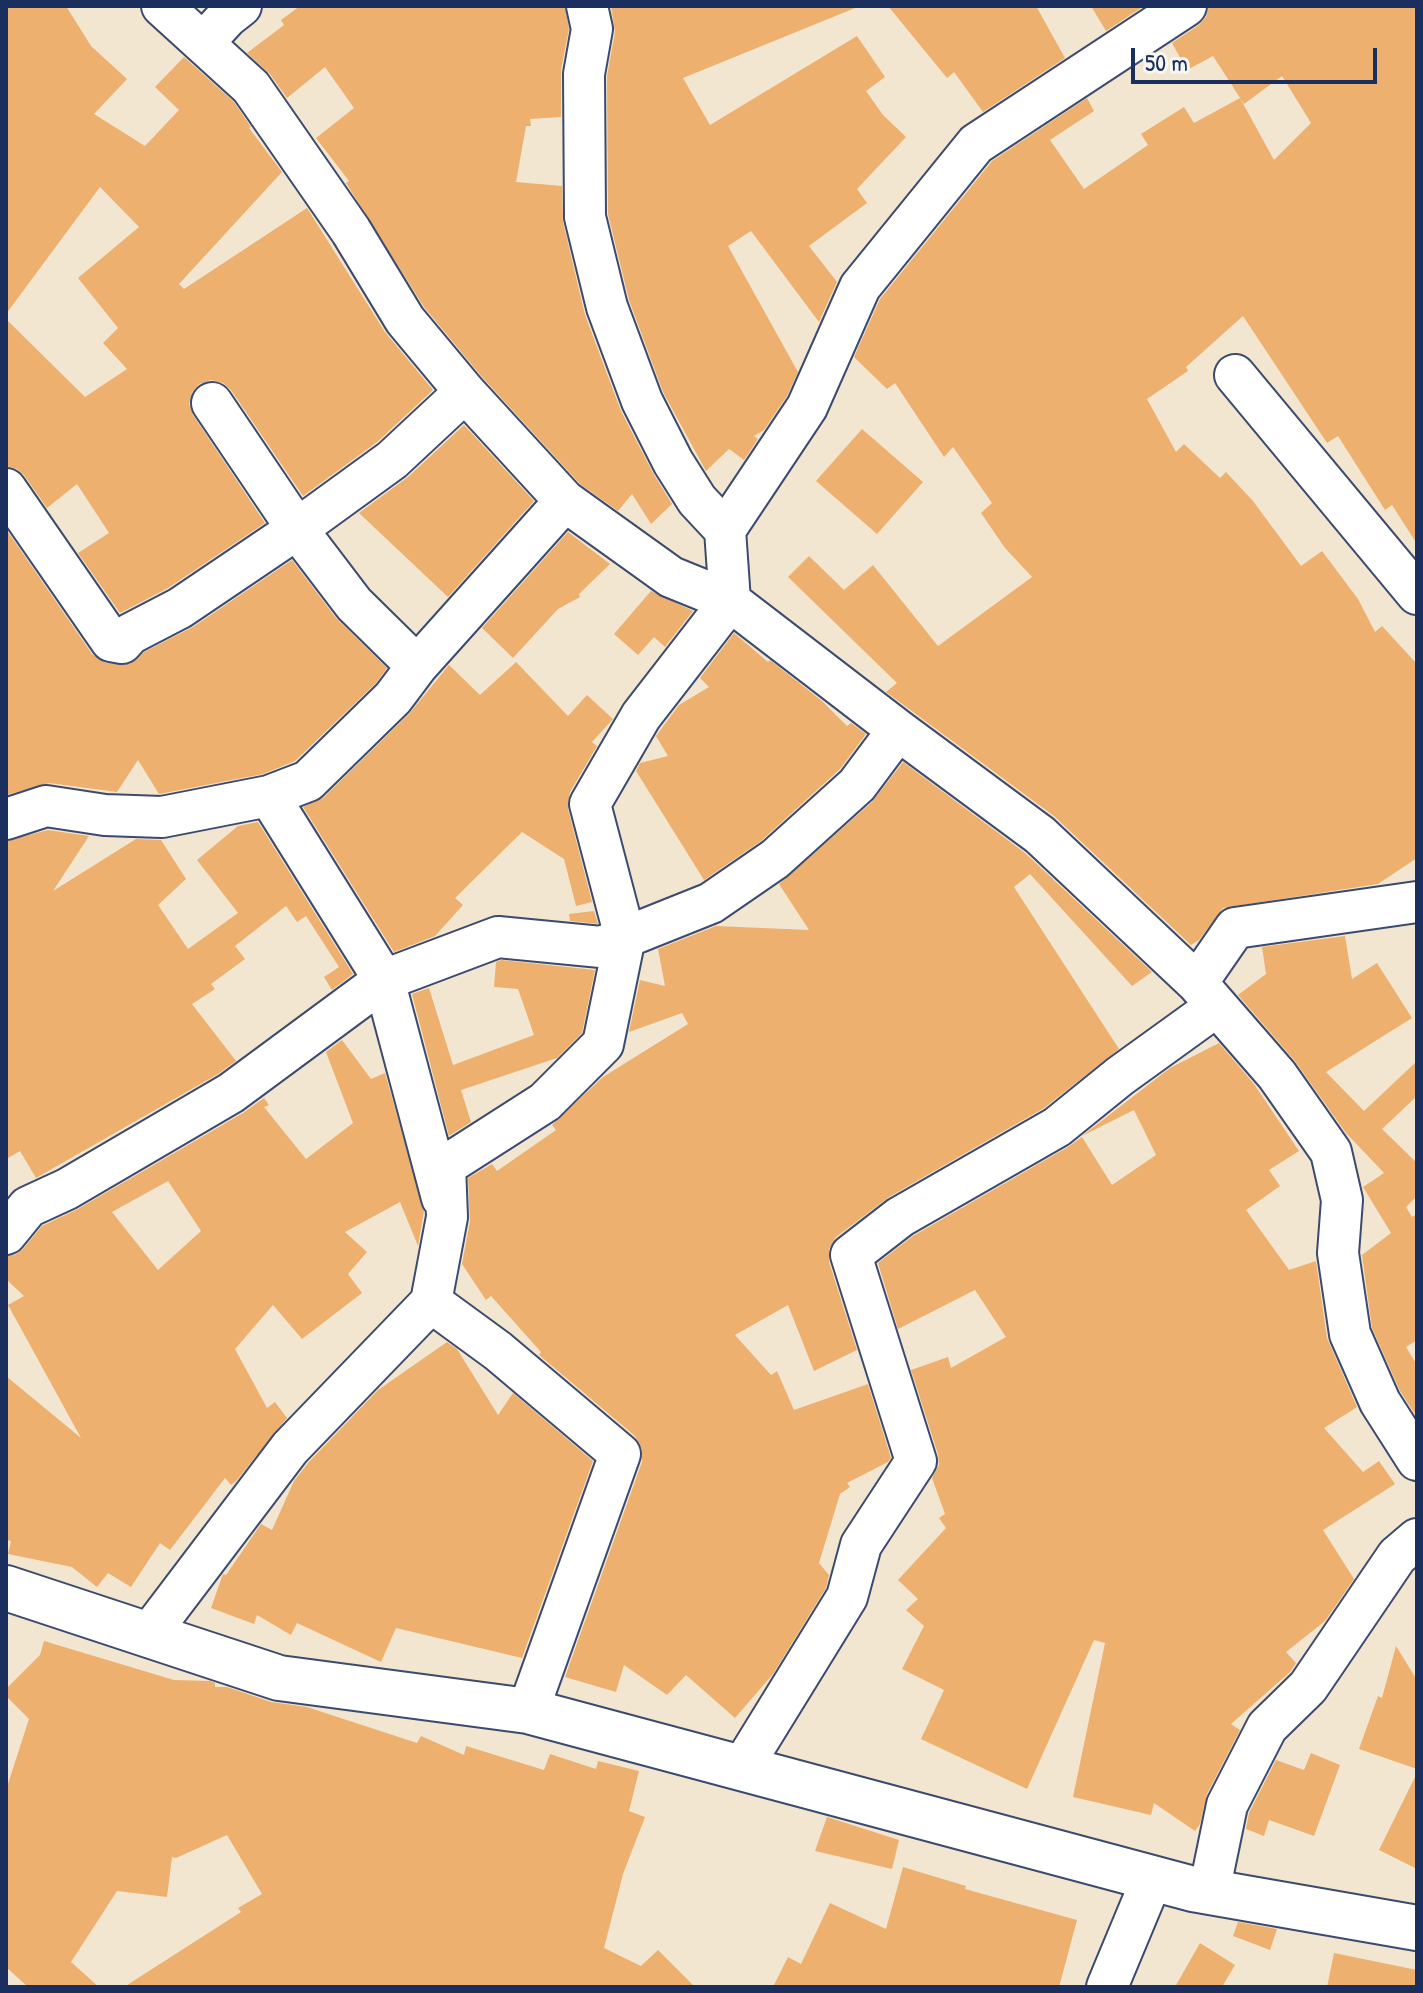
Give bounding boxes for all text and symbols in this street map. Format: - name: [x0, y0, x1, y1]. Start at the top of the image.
- scale bar: [1135, 32, 1381, 82]
- text: 50 m: [1145, 46, 1188, 78]

